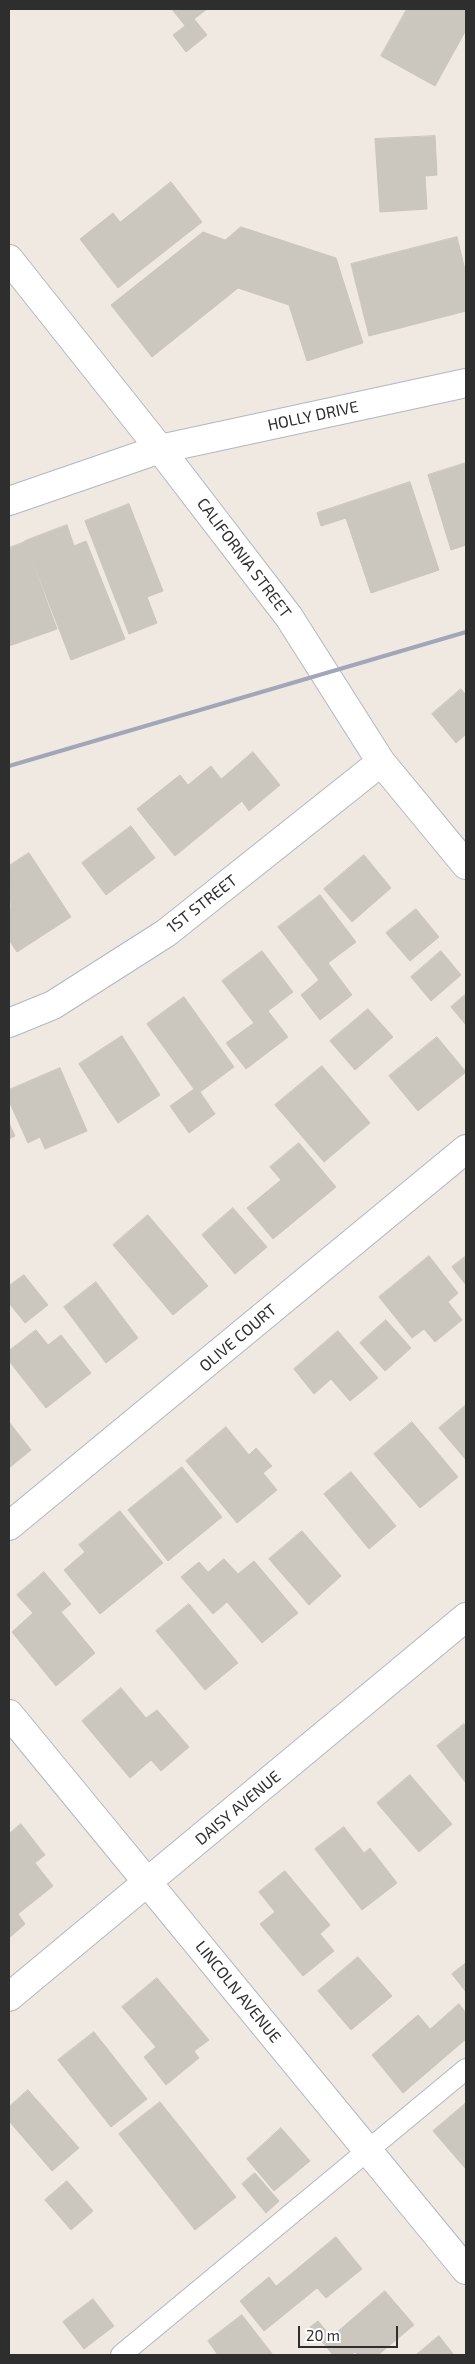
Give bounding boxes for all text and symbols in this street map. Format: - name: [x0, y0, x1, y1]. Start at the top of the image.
- street label: HOLLY DRIVE: [266, 397, 360, 435]
- street label: CALIFORNIA STREET: [193, 494, 295, 622]
- street label: 1ST STREET: [163, 871, 241, 937]
- street label: OLIVE COURT: [196, 1300, 280, 1376]
- street label: DAISY AVENUE: [191, 1767, 285, 1849]
- street label: LINCOLN AVENUE: [191, 1937, 285, 2047]
- scale bar: [300, 2316, 400, 2348]
- text: 20 m: [306, 2326, 340, 2344]

